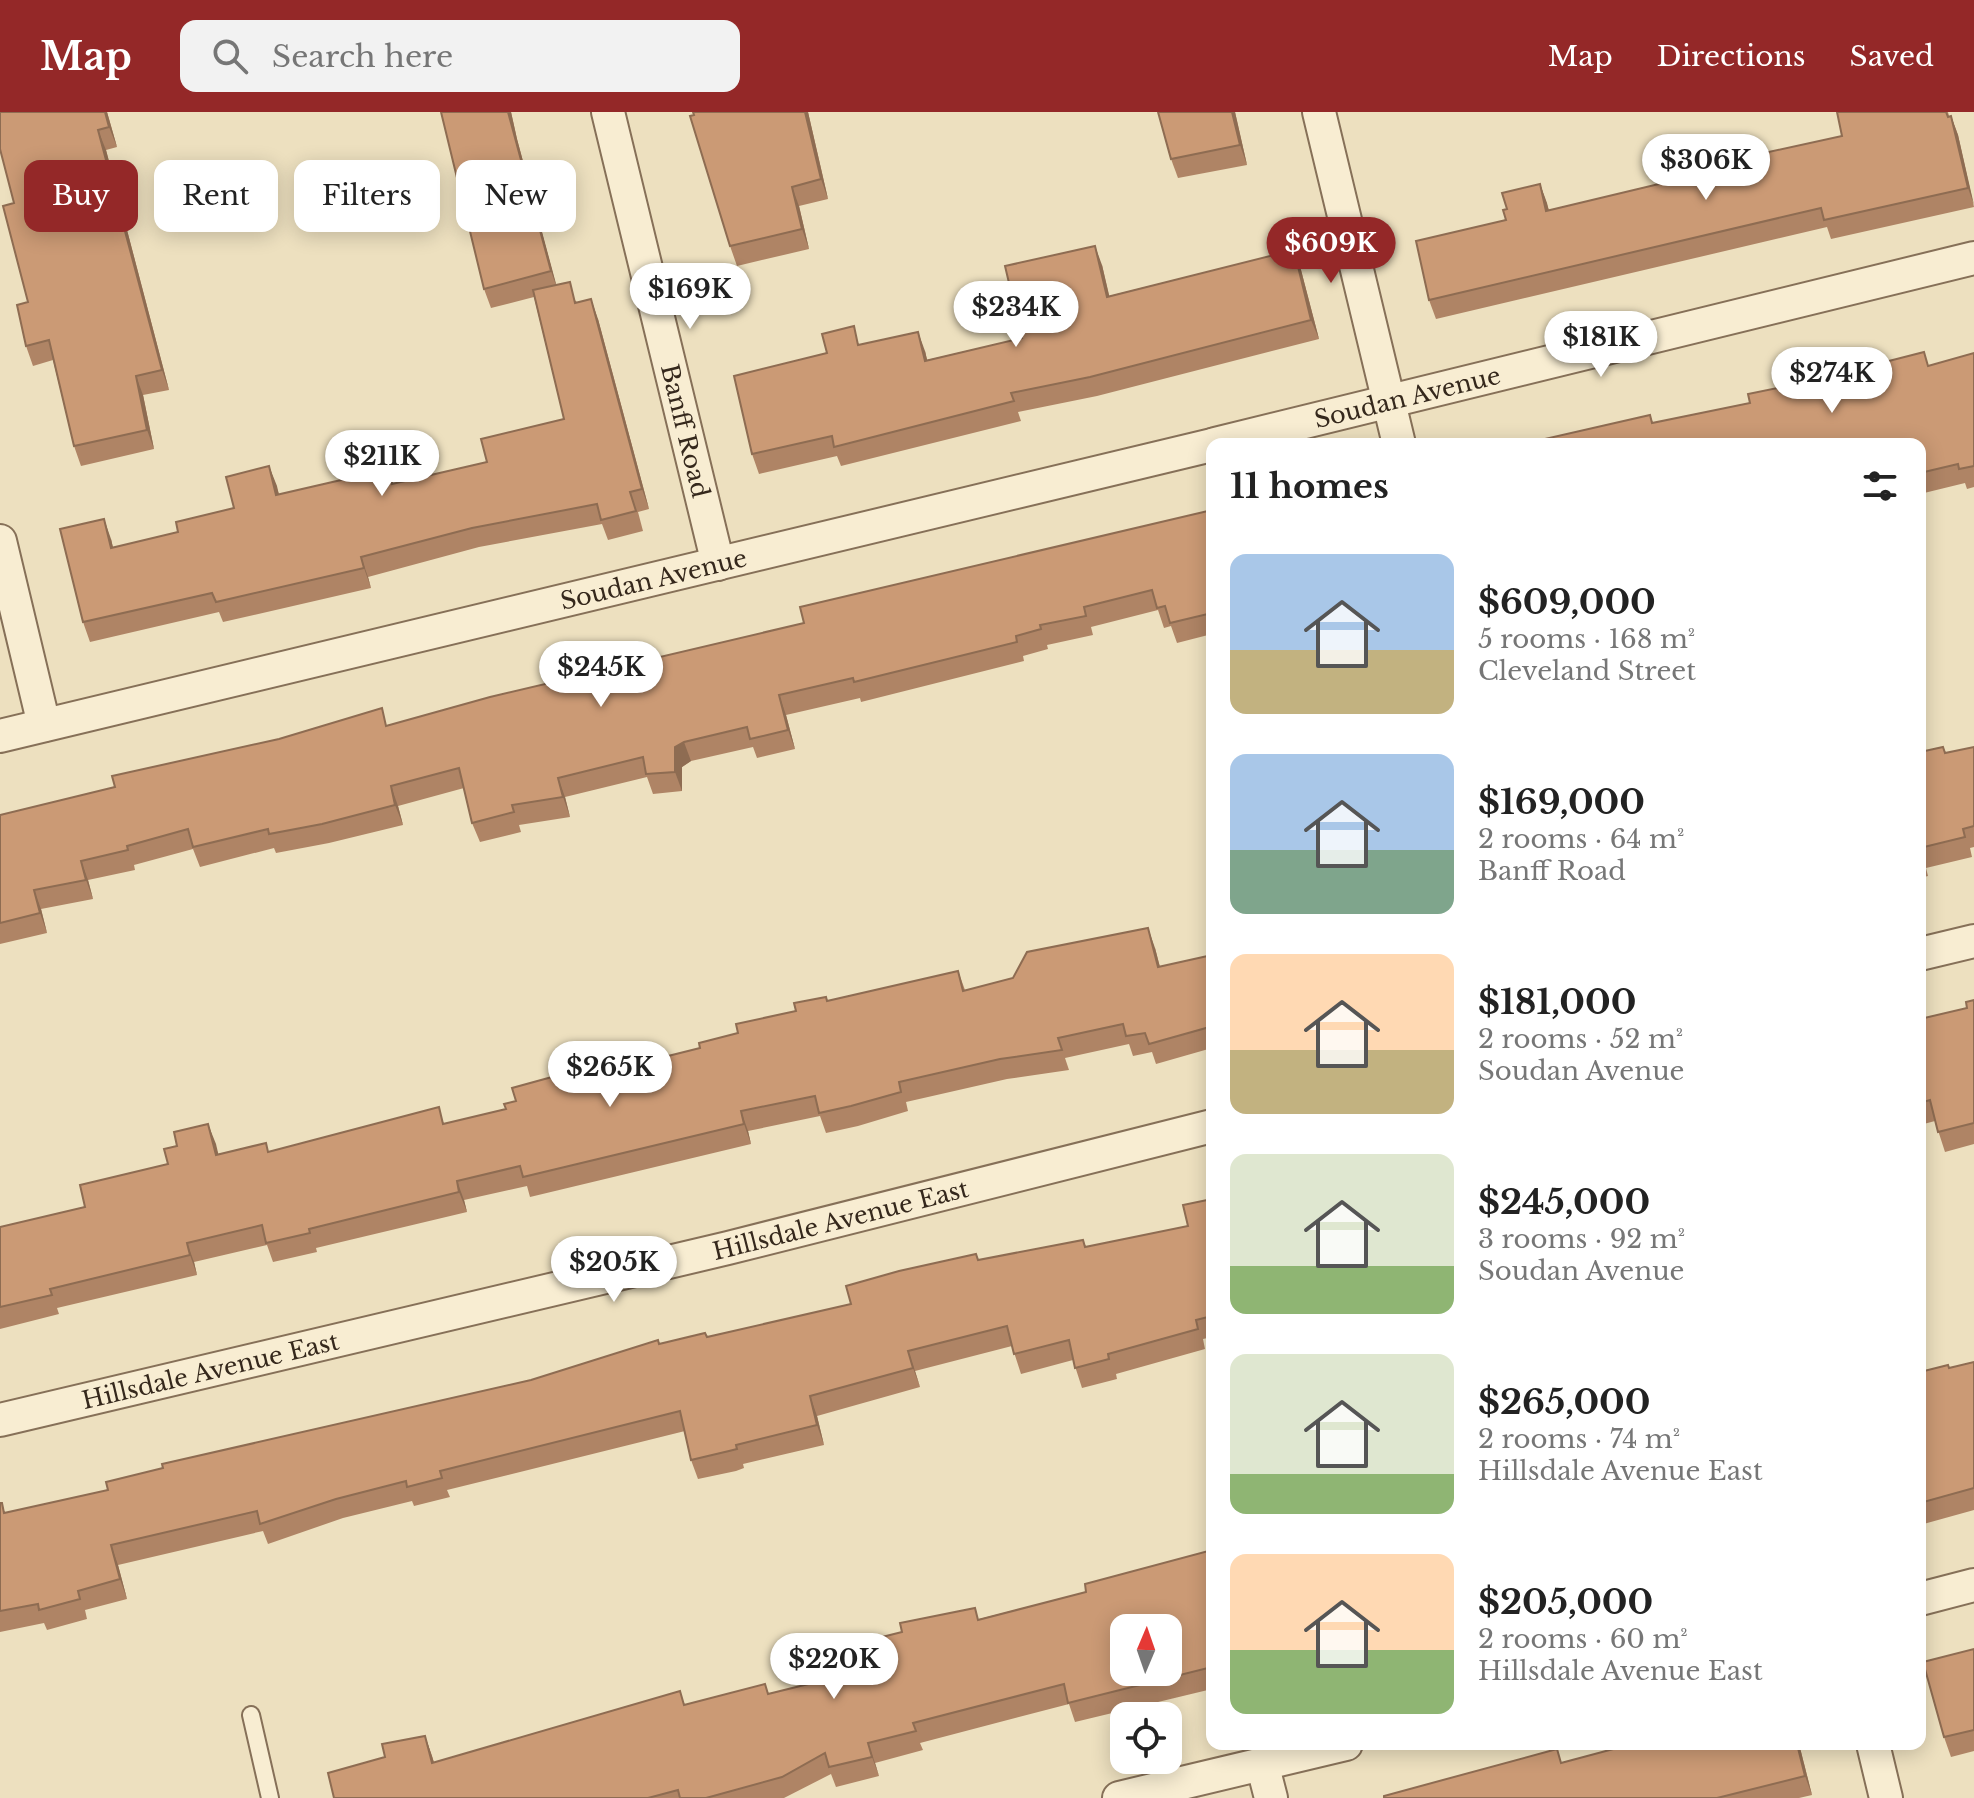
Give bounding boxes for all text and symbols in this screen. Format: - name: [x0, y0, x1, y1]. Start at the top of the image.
- search box: [180, 20, 740, 92]
- text: Map: [40, 33, 132, 80]
- icon: search: [208, 34, 252, 78]
- text: Search here: [272, 38, 453, 75]
- text: Map: [1548, 39, 1613, 74]
- text: Directions: [1657, 39, 1806, 74]
- text: Saved: [1850, 39, 1934, 74]
- pin: $306K: [1650, 134, 1762, 202]
- text: $306K: [1660, 144, 1752, 176]
- chip: Buy: [24, 160, 138, 232]
- chip: Rent: [154, 160, 278, 232]
- chip: Filters: [294, 160, 440, 232]
- chip: New: [456, 160, 576, 232]
- pin: $609K: [1275, 217, 1387, 285]
- text: $609K: [1285, 227, 1377, 259]
- pin: $169K: [634, 263, 746, 331]
- text: $169K: [648, 273, 732, 305]
- pin: $234K: [960, 281, 1072, 349]
- text: $234K: [972, 291, 1060, 323]
- pin: $181K: [1545, 311, 1657, 379]
- text: $181K: [1562, 321, 1640, 353]
- pin: $274K: [1776, 347, 1888, 415]
- text: $274K: [1789, 357, 1875, 389]
- street label: Soudan Avenue: [1311, 360, 1503, 434]
- street label: Banff Road: [655, 361, 716, 500]
- pin: $211K: [326, 430, 438, 498]
- text: $211K: [343, 440, 421, 472]
- icon: filters: [1858, 464, 1902, 508]
- text: 11 homes: [1230, 465, 1389, 507]
- street label: Soudan Avenue: [557, 543, 750, 615]
- text: $609,000: [1478, 581, 1656, 623]
- icon: home: [1294, 586, 1390, 682]
- text: 5 rooms · 168 m²: [1478, 623, 1695, 655]
- pin: $245K: [545, 641, 657, 709]
- text: $245K: [557, 651, 645, 683]
- text: Cleveland Street: [1478, 655, 1696, 687]
- text: $169,000: [1478, 781, 1645, 823]
- icon: home: [1294, 786, 1390, 882]
- text: 2 rooms · 64 m²: [1478, 823, 1684, 855]
- text: Banff Road: [1478, 855, 1626, 887]
- text: $181,000: [1478, 981, 1636, 1023]
- icon: home: [1294, 986, 1390, 1082]
- text: 2 rooms · 52 m²: [1478, 1023, 1683, 1055]
- pin: $265K: [554, 1041, 666, 1109]
- text: $265K: [566, 1051, 654, 1083]
- text: Soudan Avenue: [1478, 1055, 1685, 1087]
- street label: Hillsdale Avenue East: [710, 1173, 972, 1266]
- text: $245,000: [1478, 1181, 1650, 1223]
- icon: home: [1294, 1186, 1390, 1282]
- text: 3 rooms · 92 m²: [1478, 1223, 1685, 1255]
- pin: $205K: [558, 1236, 670, 1304]
- text: $205K: [569, 1246, 659, 1278]
- text: Soudan Avenue: [1478, 1255, 1685, 1287]
- street label: Hillsdale Avenue East: [79, 1326, 342, 1415]
- text: $265,000: [1478, 1381, 1650, 1423]
- icon: home: [1294, 1386, 1390, 1482]
- text: 2 rooms · 74 m²: [1478, 1423, 1680, 1455]
- text: Hillsdale Avenue East: [1478, 1455, 1763, 1487]
- text: $205,000: [1478, 1581, 1653, 1623]
- icon: home: [1294, 1586, 1390, 1682]
- north arrow: [1110, 1614, 1182, 1686]
- map controls: [1110, 1614, 1182, 1774]
- text: 2 rooms · 60 m²: [1478, 1623, 1688, 1655]
- pin: $220K: [778, 1633, 890, 1701]
- text: $220K: [788, 1643, 880, 1675]
- text: Hillsdale Avenue East: [1478, 1655, 1763, 1687]
- button: locate: [1110, 1702, 1182, 1774]

